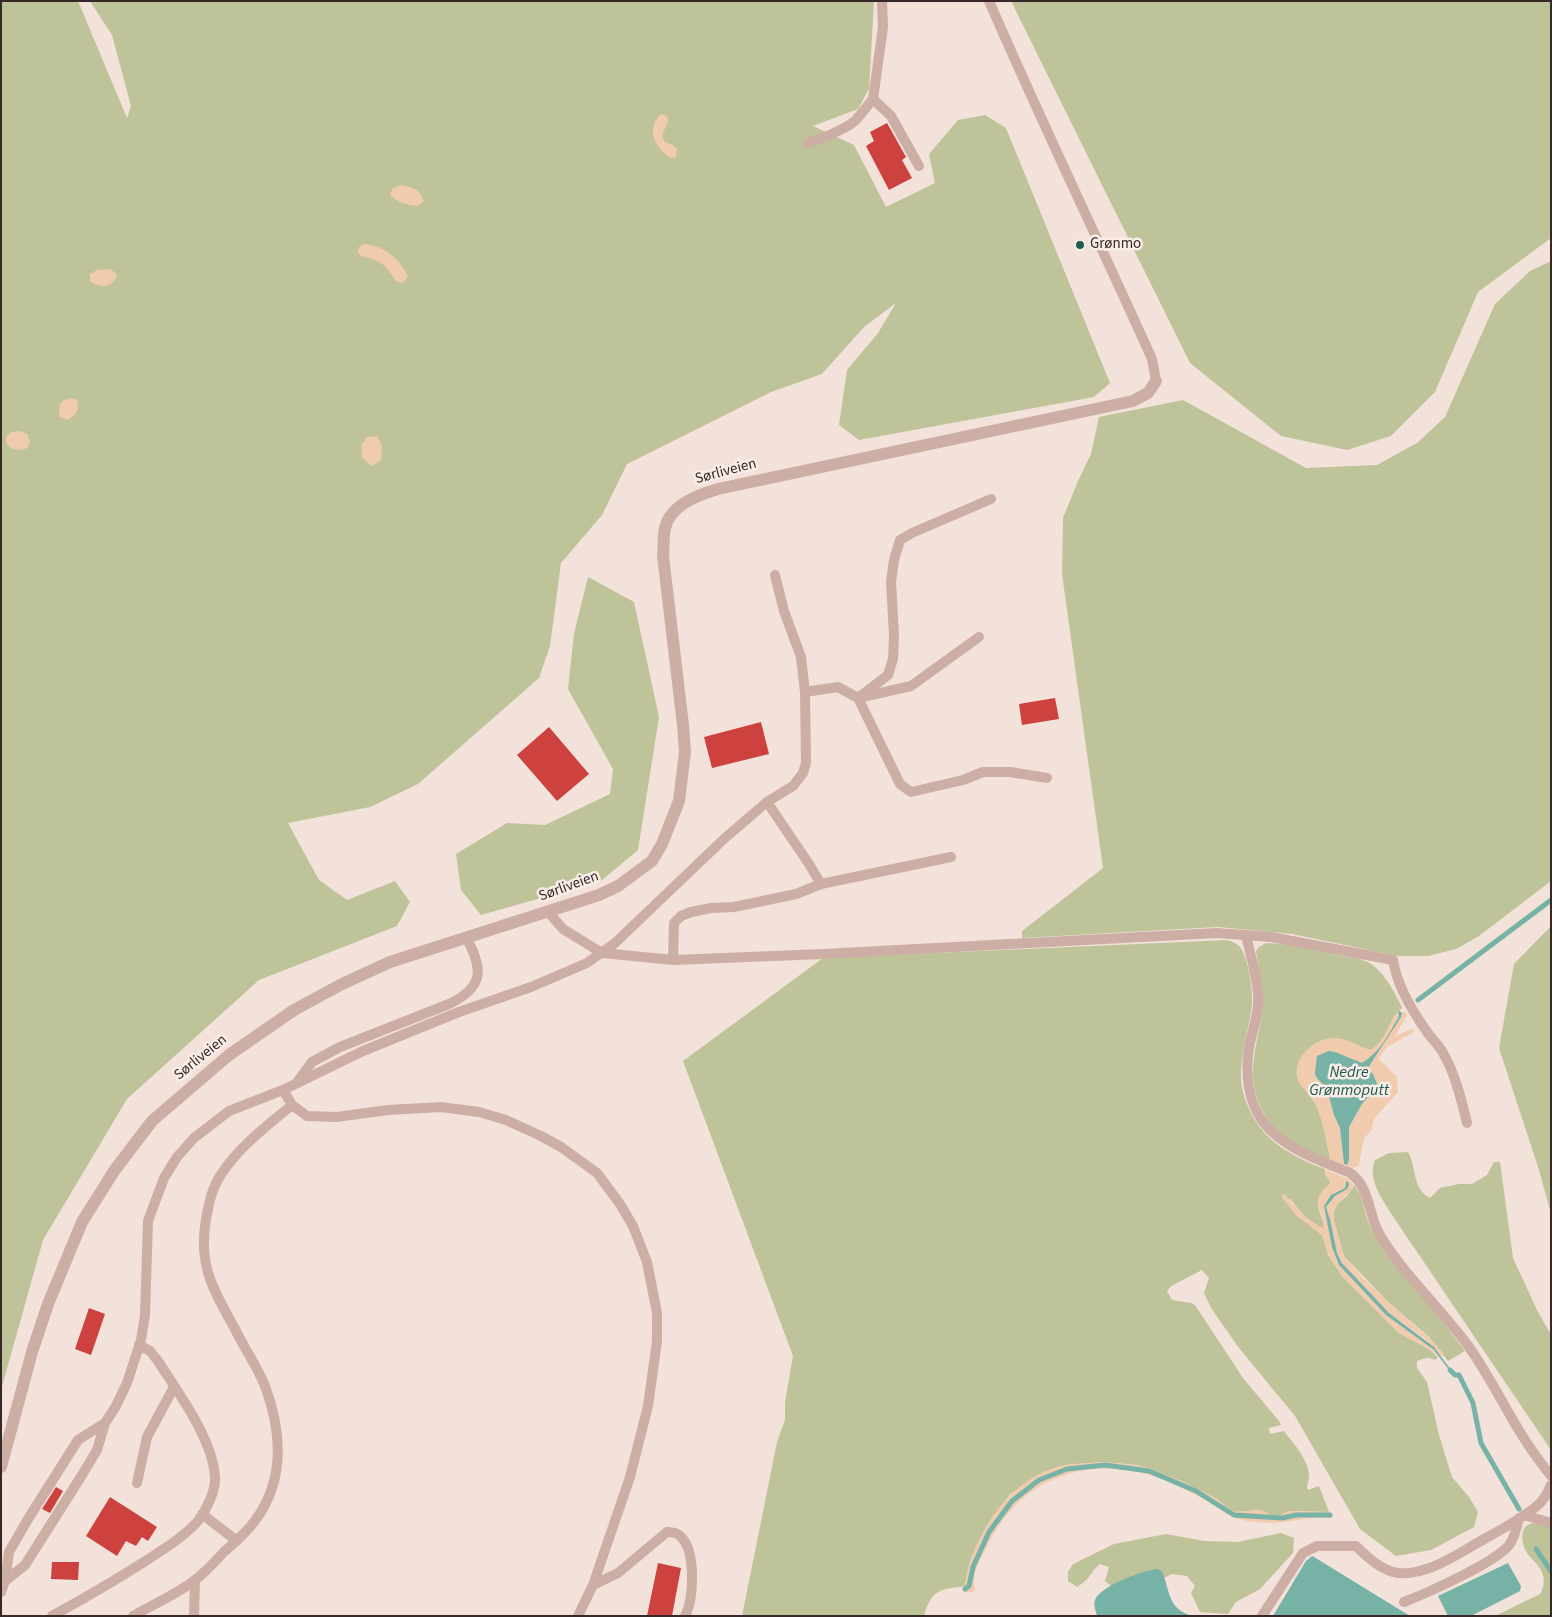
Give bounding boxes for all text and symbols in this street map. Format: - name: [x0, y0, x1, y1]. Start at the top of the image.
- place label: Grønmo: [1090, 236, 1141, 254]
- marker: Grønmo: [1074, 239, 1086, 251]
- street label: Sørliveien: [693, 455, 759, 489]
- street label: Sørliveien: [537, 868, 601, 906]
- street label: Sørliveien: [171, 1031, 231, 1085]
- water label: Nedre Grønmoputt: [1309, 1063, 1389, 1101]

